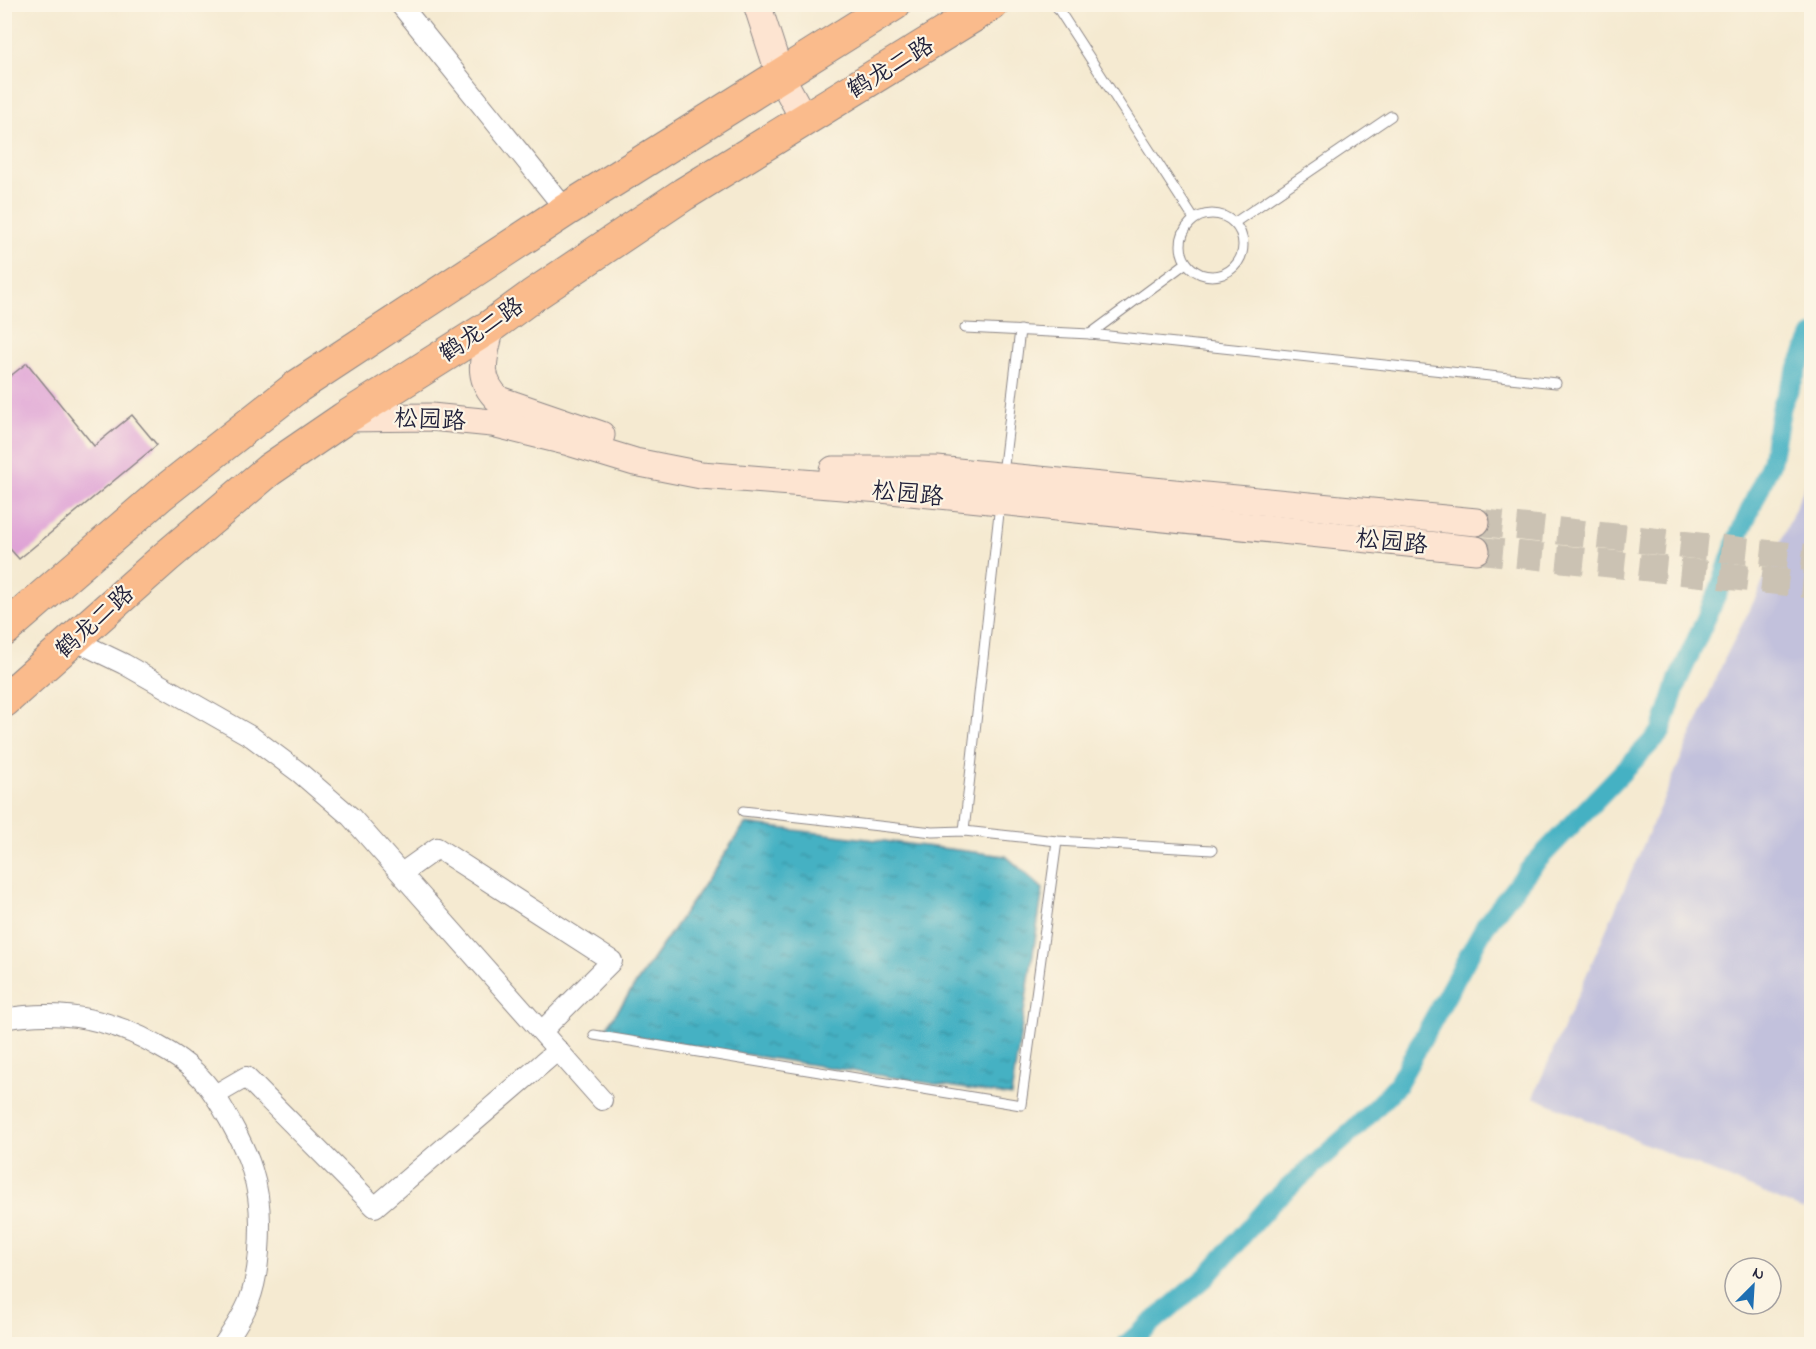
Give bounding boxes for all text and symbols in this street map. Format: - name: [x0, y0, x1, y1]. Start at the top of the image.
- street label: 鹤龙二路: [841, 29, 941, 109]
- street label: 鹤龙二路: [433, 290, 532, 372]
- street label: 松园路: [393, 402, 467, 441]
- street label: 松园路: [870, 474, 945, 517]
- street label: 松园路: [1354, 522, 1429, 565]
- street label: 鹤龙二路: [48, 578, 143, 668]
- north arrow: [1723, 1256, 1783, 1316]
- text: N: [1748, 1261, 1768, 1287]

